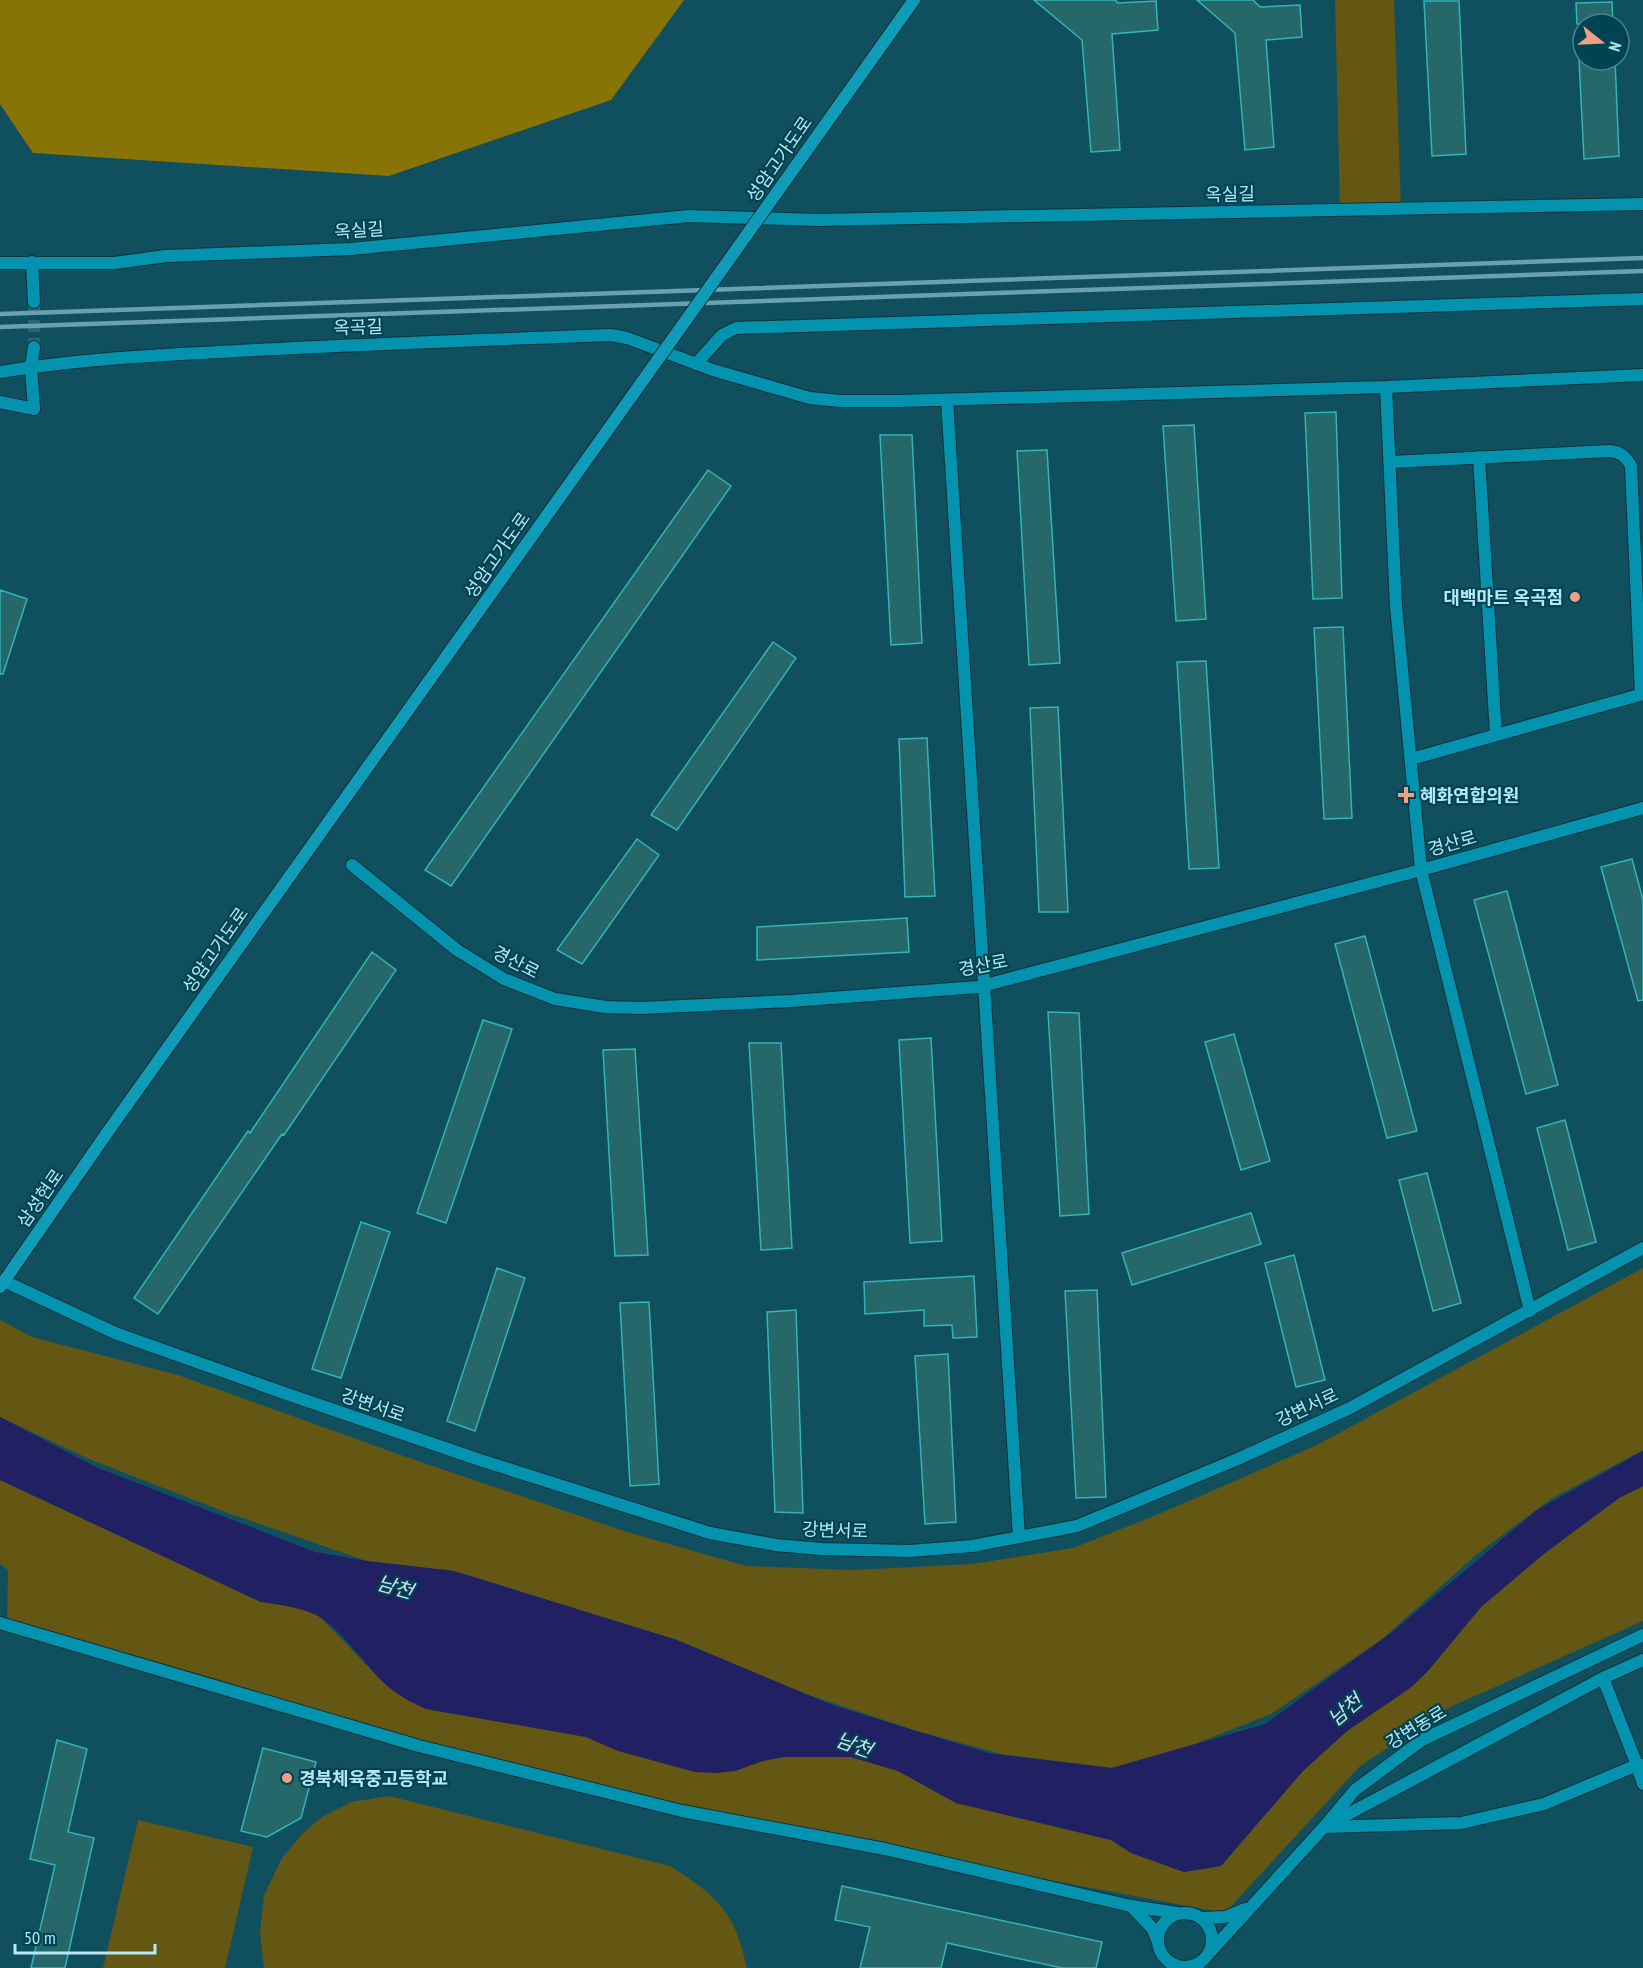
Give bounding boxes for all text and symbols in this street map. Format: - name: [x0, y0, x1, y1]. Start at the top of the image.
- north arrow: [1571, 12, 1631, 72]
- text: N: [1604, 39, 1626, 54]
- street label: 성암고가도로: [741, 112, 817, 206]
- street label: 옥실길: [1205, 182, 1255, 206]
- street label: 옥실길: [333, 217, 385, 243]
- street label: 옥곡길: [333, 315, 383, 339]
- street label: 성암고가도로: [459, 508, 535, 602]
- place label: 대백마트 옥곡점: [1443, 586, 1563, 609]
- marker: 대백마트 옥곡점: [1568, 590, 1582, 604]
- place label: 혜화연합의원: [1420, 784, 1519, 807]
- marker: 혜화연합의원: [1397, 786, 1415, 804]
- street label: 경산로: [1425, 825, 1479, 861]
- street label: 성암고가도로: [177, 903, 253, 997]
- street label: 경산로: [489, 940, 543, 984]
- street label: 경산로: [956, 949, 1010, 981]
- street label: 삼성현로: [12, 1164, 68, 1232]
- street label: 강변서로: [338, 1383, 408, 1427]
- street label: 강변서로: [1272, 1383, 1342, 1431]
- street label: 강변서로: [801, 1517, 869, 1543]
- water label: 남천: [374, 1569, 419, 1605]
- water label: 남천: [1323, 1687, 1369, 1732]
- street label: 강변동로: [1382, 1700, 1450, 1754]
- water label: 남천: [832, 1726, 878, 1764]
- place label: 경북체육중고등학교: [299, 1767, 448, 1790]
- marker: 경북체육중고등학교: [280, 1771, 294, 1785]
- scale bar: [15, 1917, 154, 1955]
- text: 50 m: [24, 1926, 56, 1949]

